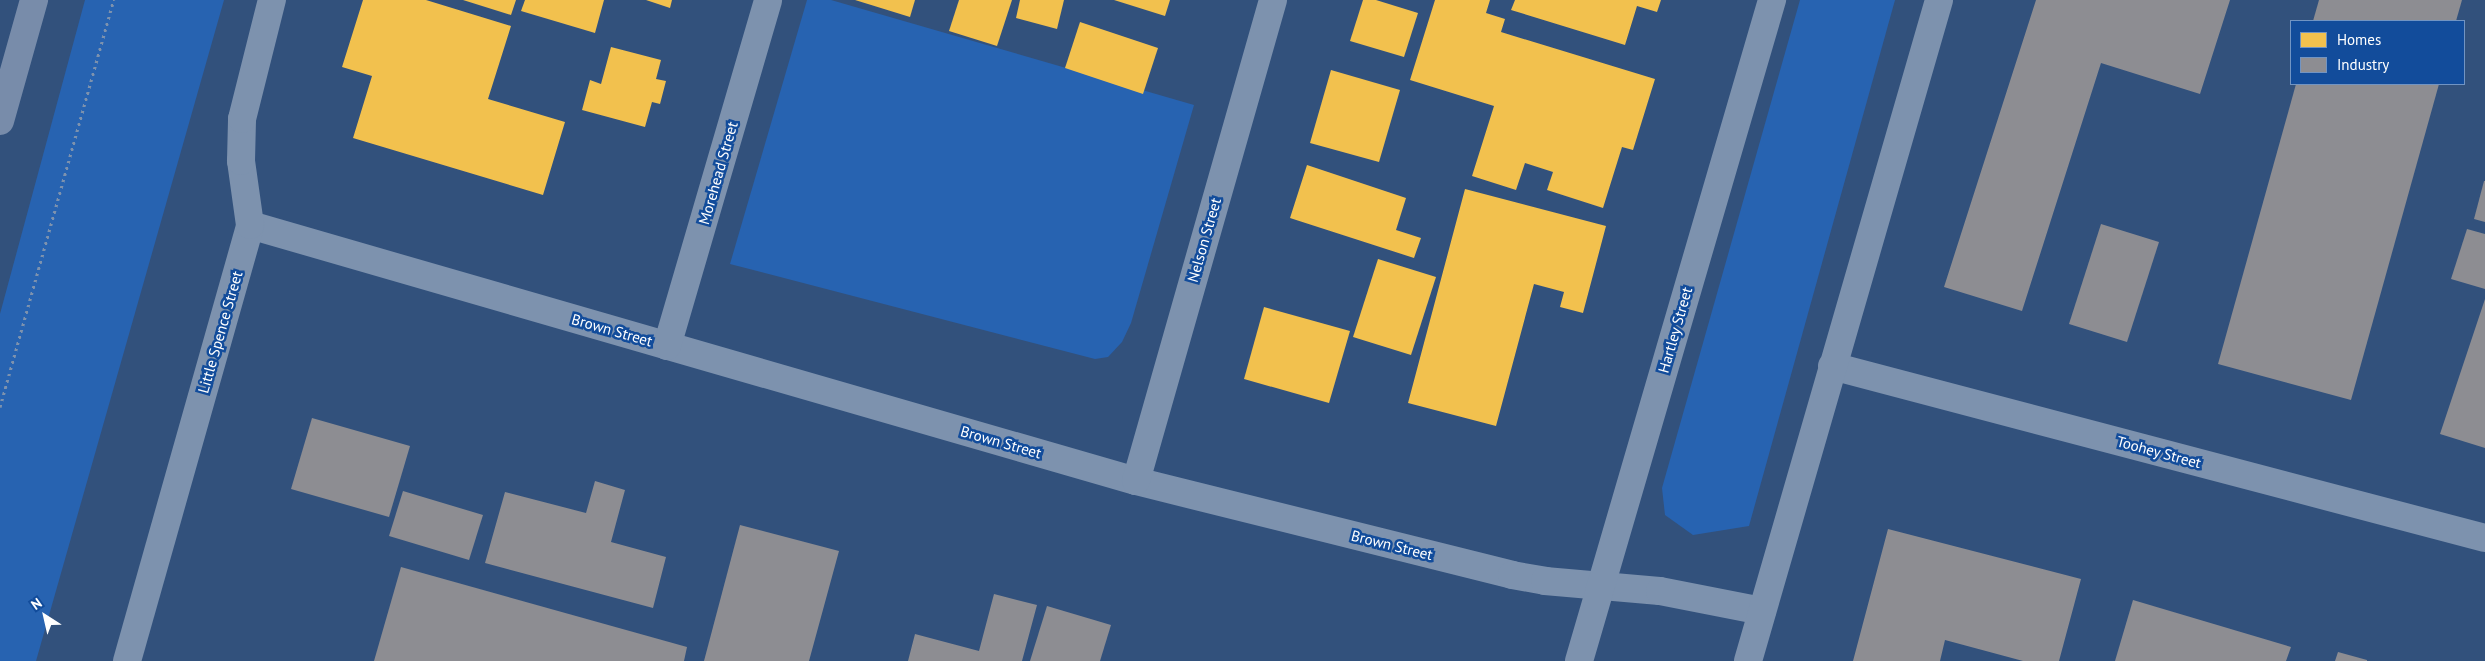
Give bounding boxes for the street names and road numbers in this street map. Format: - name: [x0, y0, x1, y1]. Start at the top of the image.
- street label: Morehead Street: [695, 119, 741, 227]
- street label: Nelson Street: [1183, 196, 1225, 284]
- street label: Little Spence Street: [194, 269, 246, 395]
- street label: Hartley Street: [1654, 285, 1696, 375]
- street label: Brown Street: [569, 310, 655, 350]
- street label: Brown Street: [958, 422, 1044, 462]
- street label: Toohey Street: [2115, 432, 2203, 472]
- street label: Brown Street: [1349, 526, 1435, 564]

